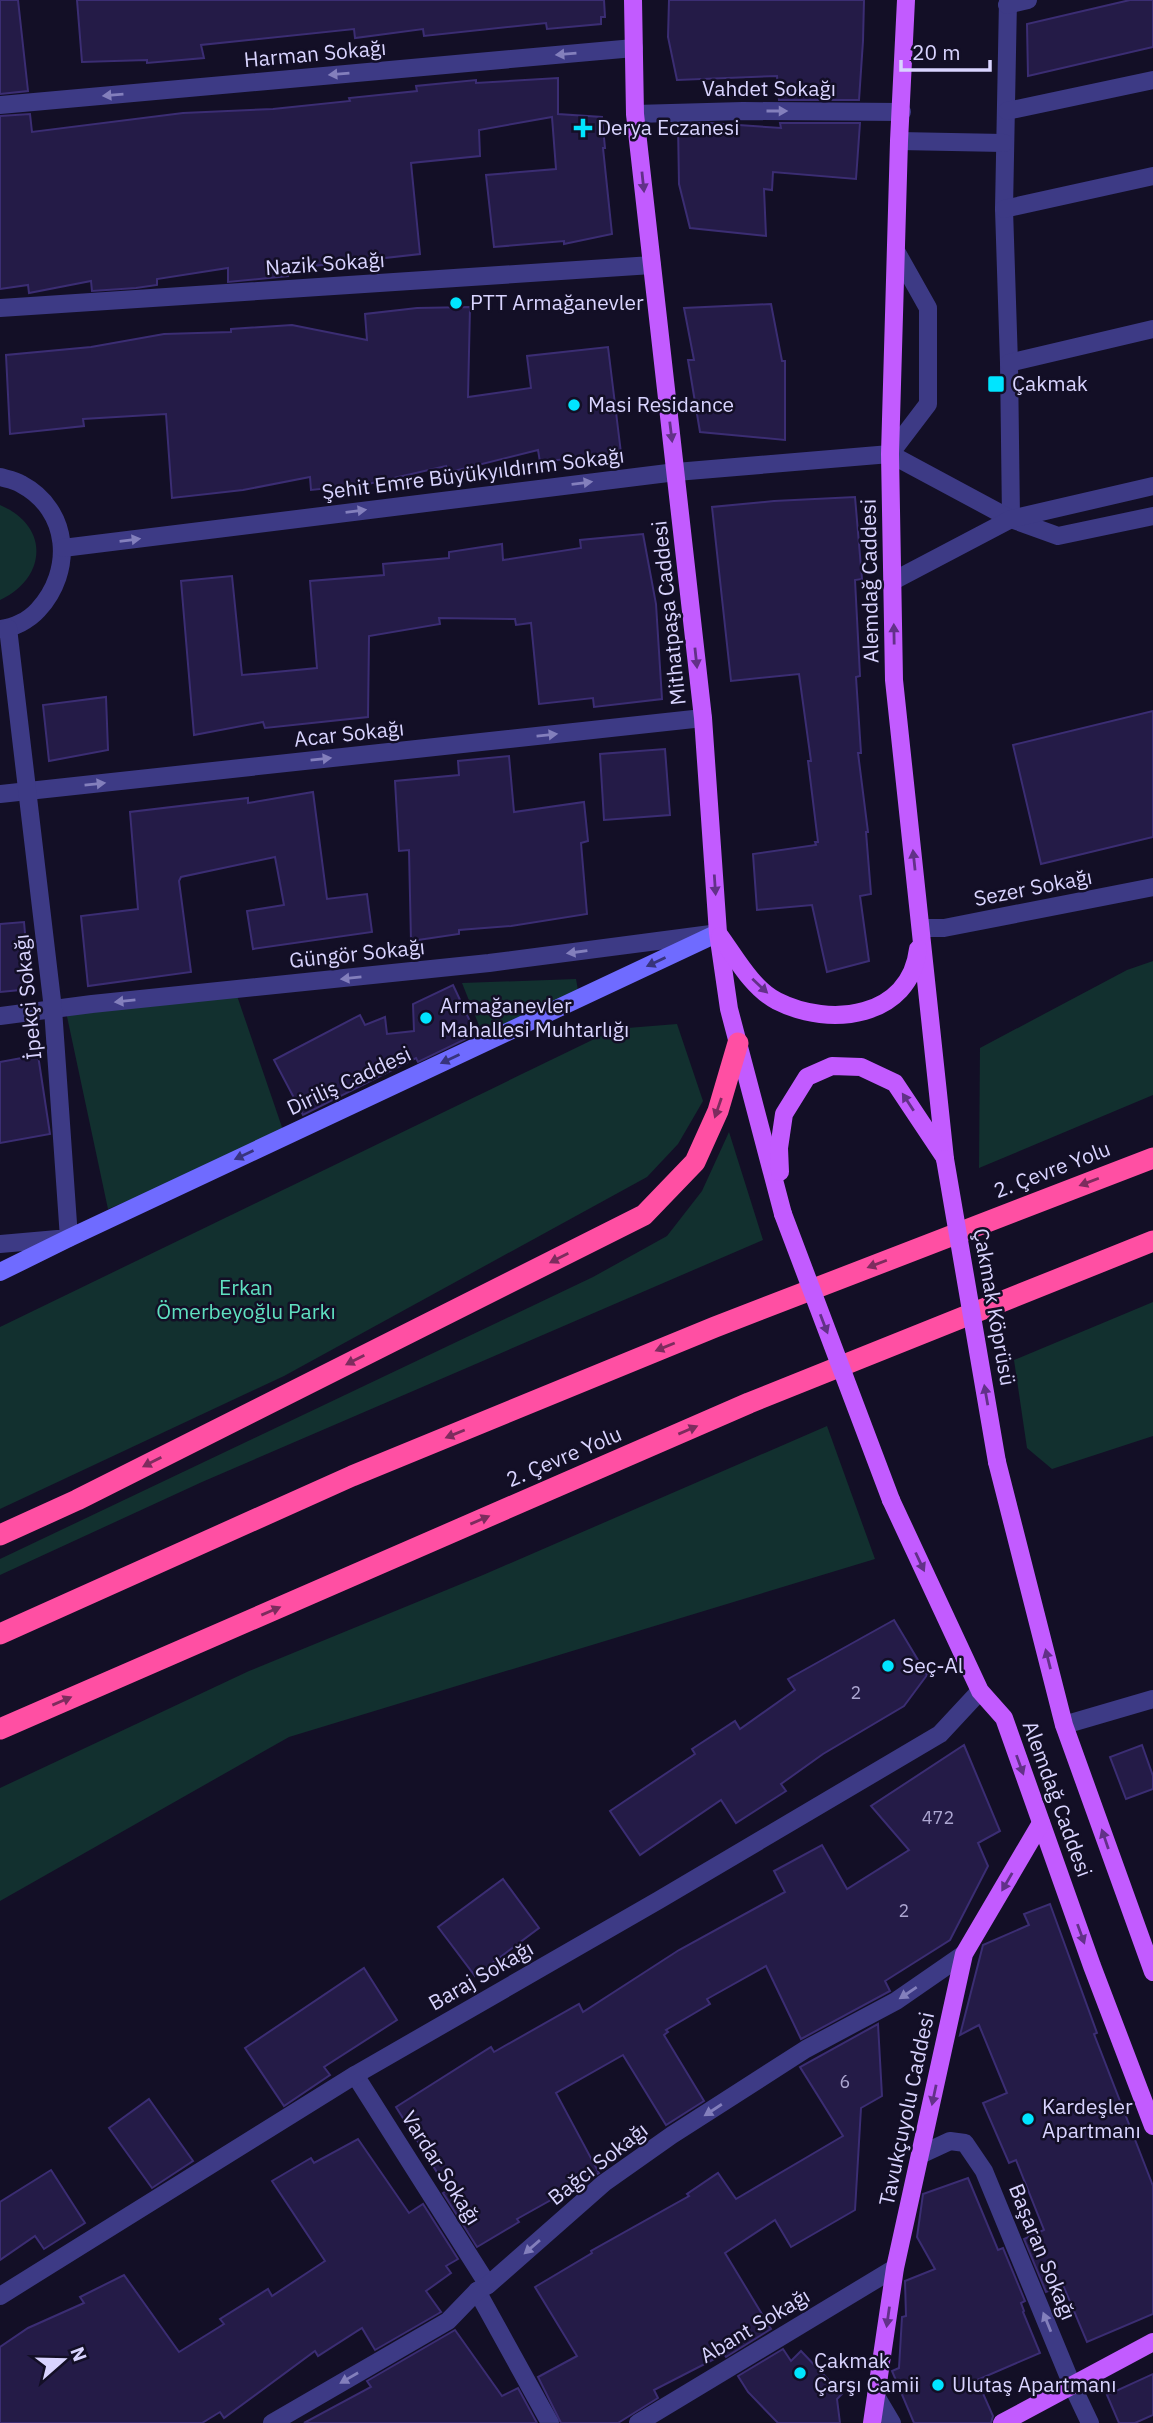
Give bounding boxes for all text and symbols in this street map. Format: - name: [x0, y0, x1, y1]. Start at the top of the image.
- scale bar: [901, 28, 990, 72]
- street label: Harman Sokağı: [243, 33, 387, 73]
- text: 20 m: [912, 38, 961, 66]
- one-way arrow: [555, 49, 577, 60]
- one-way arrow: [328, 69, 350, 80]
- street label: Vahdet Sokağı: [702, 74, 836, 102]
- one-way arrow: [101, 90, 123, 101]
- one-way arrow: [766, 105, 788, 117]
- place label: Derya Eczanesi: [597, 113, 739, 141]
- marker: Derya Eczanesi: [575, 120, 591, 136]
- one-way arrow: [638, 171, 649, 193]
- street label: Nazik Sokağı: [264, 245, 386, 281]
- place label: PTT Armağanevler: [470, 288, 644, 316]
- marker: PTT Armağanevler: [448, 295, 464, 311]
- place label: Çakmak: [1012, 369, 1088, 397]
- marker: Çakmak: [986, 374, 1006, 394]
- place label: Masi Residance: [588, 390, 734, 418]
- marker: Masi Residance: [566, 397, 582, 413]
- one-way arrow: [666, 421, 677, 443]
- street label: Şehit Emre Büyükyıldırım Sokağı: [320, 441, 626, 505]
- one-way arrow: [571, 478, 593, 489]
- street label: Alemdağ Caddesi: [854, 499, 884, 663]
- one-way arrow: [345, 506, 367, 517]
- street label: Mithatpaşa Caddesi: [644, 519, 692, 707]
- one-way arrow: [120, 534, 142, 545]
- one-way arrow: [888, 622, 900, 644]
- one-way arrow: [691, 647, 702, 669]
- street label: Acar Sokağı: [293, 713, 405, 753]
- one-way arrow: [537, 729, 559, 740]
- one-way arrow: [310, 754, 332, 765]
- one-way arrow: [84, 778, 106, 789]
- one-way arrow: [908, 849, 919, 871]
- street label: Sezer Sokağı: [971, 862, 1094, 912]
- one-way arrow: [709, 874, 720, 896]
- street label: Güngör Sokağı: [288, 932, 426, 974]
- street label: İpekçi Sokağı: [6, 933, 48, 1061]
- one-way arrow: [566, 946, 588, 957]
- one-way arrow: [646, 956, 666, 968]
- one-way arrow: [340, 972, 362, 983]
- one-way arrow: [751, 978, 768, 994]
- place label: Armağanevler Mahallesi Muhtarlığı: [440, 991, 629, 1043]
- one-way arrow: [114, 996, 136, 1007]
- marker: Armağanevler Mahallesi Muhtarlığı: [418, 1010, 434, 1026]
- street label: Diriliş Caddesi: [282, 1039, 415, 1121]
- one-way arrow: [440, 1053, 460, 1065]
- one-way arrow: [901, 1093, 915, 1111]
- one-way arrow: [712, 1098, 723, 1119]
- street label: 2. Çevre Yolu: [989, 1134, 1114, 1204]
- one-way arrow: [234, 1150, 254, 1161]
- one-way arrow: [1079, 1177, 1100, 1188]
- street label: Çakmak Köprüsü: [967, 1226, 1023, 1388]
- one-way arrow: [549, 1253, 569, 1264]
- one-way arrow: [867, 1259, 888, 1270]
- park label: Erkan Ömerbeyoğlu Parkı: [156, 1273, 336, 1325]
- one-way arrow: [818, 1314, 829, 1335]
- one-way arrow: [655, 1342, 676, 1353]
- one-way arrow: [345, 1355, 365, 1366]
- one-way arrow: [980, 1384, 991, 1406]
- street label: 2. Çevre Yolu: [502, 1419, 626, 1493]
- one-way arrow: [678, 1424, 699, 1435]
- one-way arrow: [445, 1428, 465, 1440]
- one-way arrow: [142, 1456, 162, 1467]
- one-way arrow: [469, 1514, 490, 1525]
- one-way arrow: [914, 1552, 926, 1572]
- one-way arrow: [261, 1605, 281, 1617]
- one-way arrow: [1042, 1648, 1053, 1670]
- place label: Seç-Al: [902, 1651, 964, 1679]
- marker: Seç-Al: [880, 1658, 896, 1674]
- house number: 2: [851, 1681, 861, 1704]
- one-way arrow: [52, 1695, 72, 1707]
- street label: Alemdağ Caddesi: [1017, 1717, 1099, 1881]
- one-way arrow: [1015, 1754, 1026, 1775]
- house number: 472: [922, 1806, 954, 1829]
- one-way arrow: [1099, 1828, 1110, 1849]
- one-way arrow: [1001, 1872, 1013, 1892]
- house number: 2: [899, 1899, 909, 1922]
- one-way arrow: [1076, 1923, 1087, 1944]
- street label: Baraj Sokağı: [423, 1934, 538, 2016]
- one-way arrow: [899, 1986, 917, 2000]
- street label: Tavukçuyolu Caddesi: [872, 2009, 940, 2208]
- house number: 6: [840, 2070, 850, 2093]
- one-way arrow: [929, 2084, 940, 2106]
- place label: Kardeşler Apartmanı: [1042, 2092, 1141, 2144]
- one-way arrow: [703, 2103, 723, 2116]
- street label: Vardar Sokağı: [396, 2105, 488, 2230]
- marker: Kardeşler Apartmanı: [1020, 2111, 1036, 2127]
- street label: Bağcı Sokağı: [542, 2115, 653, 2211]
- street label: Başaran Sokağı: [1003, 2179, 1083, 2324]
- one-way arrow: [524, 2238, 541, 2254]
- street label: Abant Sokağı: [694, 2281, 815, 2369]
- one-way arrow: [882, 2307, 893, 2329]
- one-way arrow: [1041, 2312, 1052, 2333]
- north arrow: [28, 2325, 98, 2395]
- text: N: [65, 2344, 93, 2365]
- place label: Çakmak Çarşı Camii: [814, 2346, 919, 2398]
- marker: Çakmak Çarşı Camii: [792, 2365, 808, 2381]
- place label: Ulutaş Apartmanı: [952, 2370, 1116, 2398]
- one-way arrow: [339, 2372, 358, 2385]
- marker: Ulutaş Apartmanı: [930, 2377, 946, 2393]

